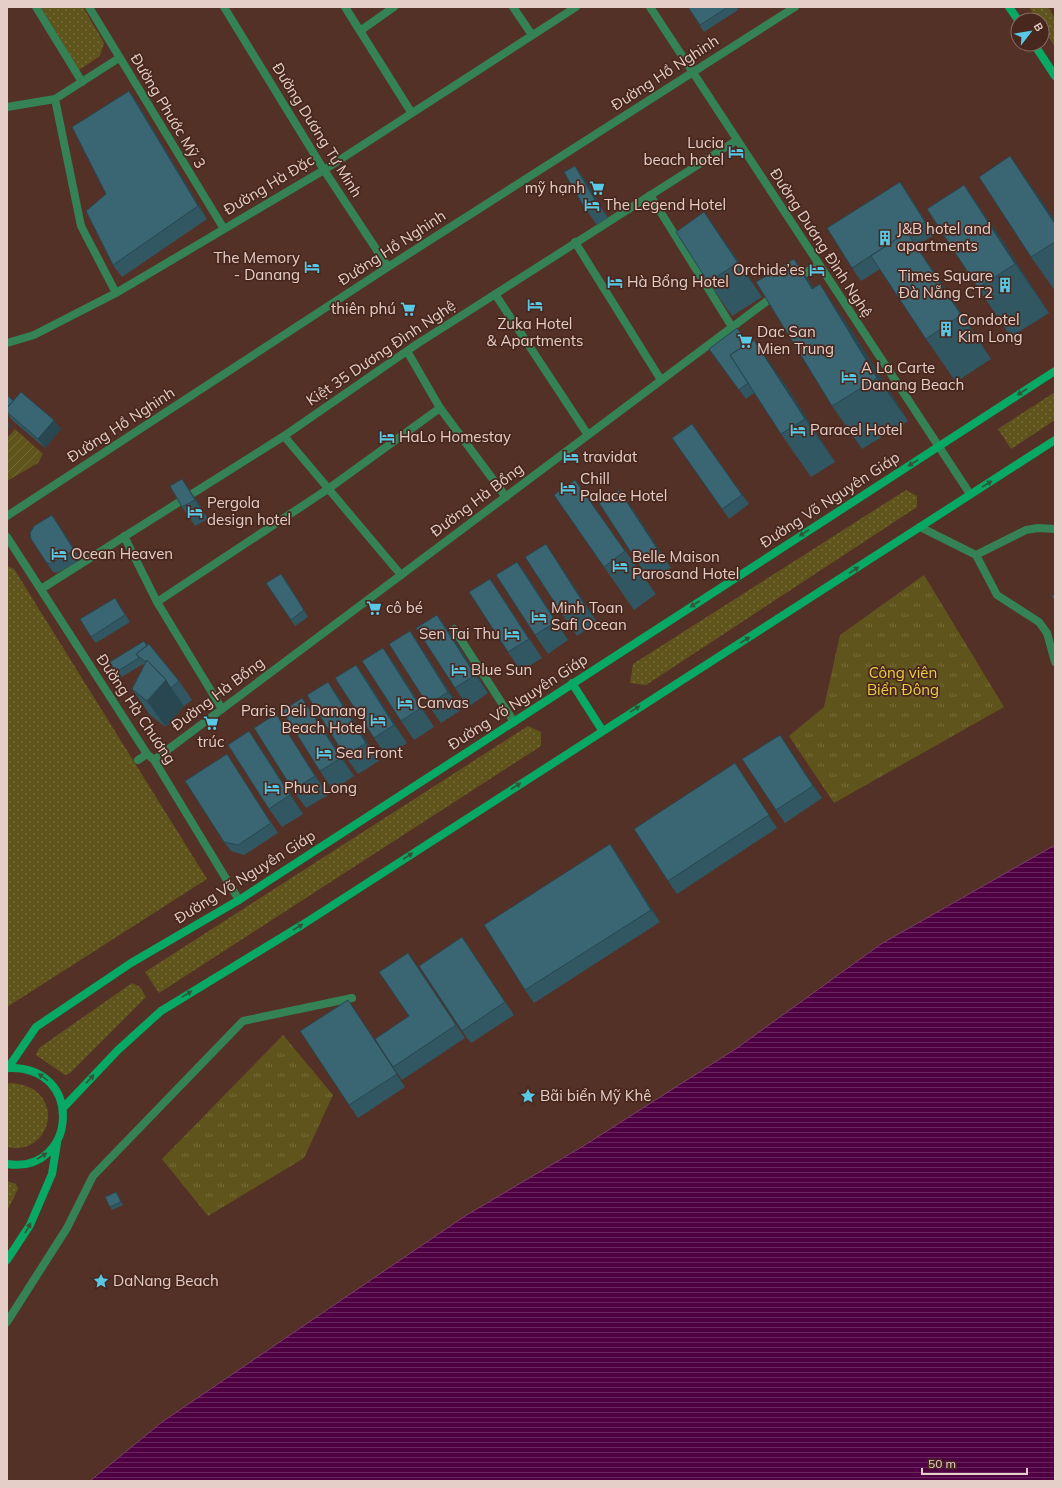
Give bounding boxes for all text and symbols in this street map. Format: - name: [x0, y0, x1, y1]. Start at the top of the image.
- north arrow: [1010, 12, 1050, 52]
- text: B: [1031, 20, 1047, 34]
- street label: Đường Hồ Nghinh: [607, 31, 722, 114]
- street label: Đường Phước Mỹ 3: [127, 50, 210, 172]
- street label: Đường Dương Tự Minh: [268, 59, 367, 200]
- place label: Lucia beach hotel: [644, 133, 724, 169]
- hotel icon: Lucia beach hotel: [727, 143, 745, 161]
- street label: Đường Hà Đặc: [220, 150, 317, 219]
- street label: Đường Dương Đình Nghệ: [766, 165, 877, 321]
- place label: mỹ hạnh: [525, 178, 585, 197]
- supermarket icon: mỹ hạnh: [588, 179, 606, 197]
- place label: The Legend Hotel: [604, 195, 726, 214]
- hotel icon: The Legend Hotel: [583, 196, 601, 214]
- street label: Đường Hồ Nghinh: [334, 206, 449, 289]
- place label: J&B hotel and apartments: [897, 219, 991, 255]
- building icon: J&B hotel and apartments: [876, 229, 894, 247]
- place label: The Memory - Danang: [213, 248, 300, 284]
- hotel icon: The Memory - Danang: [303, 258, 321, 276]
- place label: Orchide’es: [733, 260, 805, 279]
- hotel icon: Orchide’es: [808, 261, 826, 279]
- place label: Times Square Đà Nẵng CT2: [898, 266, 993, 302]
- place label: Hà Bổng Hotel: [627, 272, 729, 291]
- hotel icon: Hà Bổng Hotel: [606, 273, 624, 291]
- building icon: Times Square Đà Nẵng CT2: [996, 276, 1014, 294]
- street label: Kiệt 35 Dương Đình Nghệ: [302, 296, 459, 410]
- hotel icon: Zuka Hotel & Apartments: [526, 296, 544, 314]
- place label: thiên phú: [331, 299, 396, 318]
- supermarket icon: thiên phú: [399, 300, 417, 318]
- place label: Condotel Kim Long: [958, 310, 1023, 346]
- place label: Zuka Hotel & Apartments: [487, 314, 583, 350]
- building icon: Condotel Kim Long: [937, 320, 955, 338]
- place label: Dac San Mien Trung: [757, 322, 834, 358]
- supermarket icon: Dac San Mien Trung: [736, 332, 754, 350]
- place label: A La Carte Danang Beach: [861, 358, 964, 394]
- hotel icon: A La Carte Danang Beach: [840, 368, 858, 386]
- street label: Đường Hồ Nghinh: [63, 383, 178, 466]
- one-way arrow: [1017, 388, 1027, 396]
- place label: Paracel Hotel: [810, 420, 903, 439]
- hotel icon: Paracel Hotel: [789, 421, 807, 439]
- place label: HaLo Homestay: [399, 427, 511, 446]
- hotel icon: HaLo Homestay: [378, 428, 396, 446]
- place label: travidat: [583, 447, 637, 466]
- street label: Đường Võ Nguyên Giáp: [756, 447, 903, 552]
- hotel icon: travidat: [562, 448, 580, 466]
- street label: Đường Hà Bổng: [427, 459, 527, 541]
- one-way arrow: [907, 459, 919, 466]
- place label: Chill Palace Hotel: [580, 469, 667, 505]
- hotel icon: Chill Palace Hotel: [559, 479, 577, 497]
- one-way arrow: [981, 480, 993, 487]
- place label: Pergola design hotel: [207, 493, 291, 529]
- hotel icon: Pergola design hotel: [186, 503, 204, 521]
- one-way arrow: [799, 529, 809, 537]
- place label: Ocean Heaven: [71, 544, 173, 563]
- hotel icon: Ocean Heaven: [50, 545, 68, 563]
- place label: Belle Maison Parosand Hotel: [632, 547, 739, 583]
- hotel icon: Belle Maison Parosand Hotel: [611, 557, 629, 575]
- one-way arrow: [848, 566, 860, 573]
- place label: cô bé: [386, 598, 423, 617]
- place label: Minh Toan Safi Ocean: [551, 598, 627, 634]
- supermarket icon: cô bé: [365, 599, 383, 617]
- one-way arrow: [690, 600, 700, 608]
- hotel icon: Minh Toan Safi Ocean: [530, 608, 548, 626]
- place label: Sen Tai Thu: [419, 624, 500, 643]
- hotel icon: Sen Tai Thu: [503, 625, 521, 643]
- one-way arrow: [739, 636, 751, 643]
- street label: Đường Võ Nguyên Giáp: [444, 649, 591, 754]
- street label: Đường Hà Chương: [93, 650, 180, 767]
- street label: Đường Hà Bổng: [168, 653, 268, 735]
- place label: Blue Sun: [471, 660, 532, 679]
- hotel icon: Blue Sun: [450, 661, 468, 679]
- park label: Công viên Biển Đông: [867, 663, 939, 699]
- place label: Canvas: [417, 693, 469, 712]
- hotel icon: Canvas: [396, 694, 414, 712]
- place label: Paris Deli Danang Beach Hotel: [241, 701, 366, 737]
- one-way arrow: [630, 705, 640, 713]
- hotel icon: Paris Deli Danang Beach Hotel: [369, 711, 387, 729]
- supermarket icon: trúc: [202, 714, 220, 732]
- place label: trúc: [198, 732, 224, 751]
- place label: Sea Front: [336, 743, 403, 762]
- hotel icon: Sea Front: [315, 744, 333, 762]
- place label: Phuc Long: [284, 778, 357, 797]
- hotel icon: Phuc Long: [263, 779, 281, 797]
- one-way arrow: [511, 782, 521, 790]
- street label: Đường Võ Nguyên Giáp: [171, 825, 319, 928]
- one-way arrow: [402, 852, 413, 860]
- one-way arrow: [292, 923, 304, 930]
- one-way arrow: [182, 990, 192, 998]
- one-way arrow: [38, 1073, 49, 1081]
- one-way arrow: [85, 1074, 94, 1084]
- place label: Bãi biển Mỹ Khê: [540, 1086, 651, 1105]
- place icon: Bãi biển Mỹ Khê: [519, 1087, 537, 1105]
- one-way arrow: [37, 1152, 47, 1160]
- one-way arrow: [24, 1222, 31, 1233]
- place label: DaNang Beach: [113, 1271, 219, 1290]
- place icon: DaNang Beach: [92, 1272, 110, 1290]
- scale bar: [922, 1450, 1027, 1476]
- text: 50 m: [928, 1456, 956, 1471]

